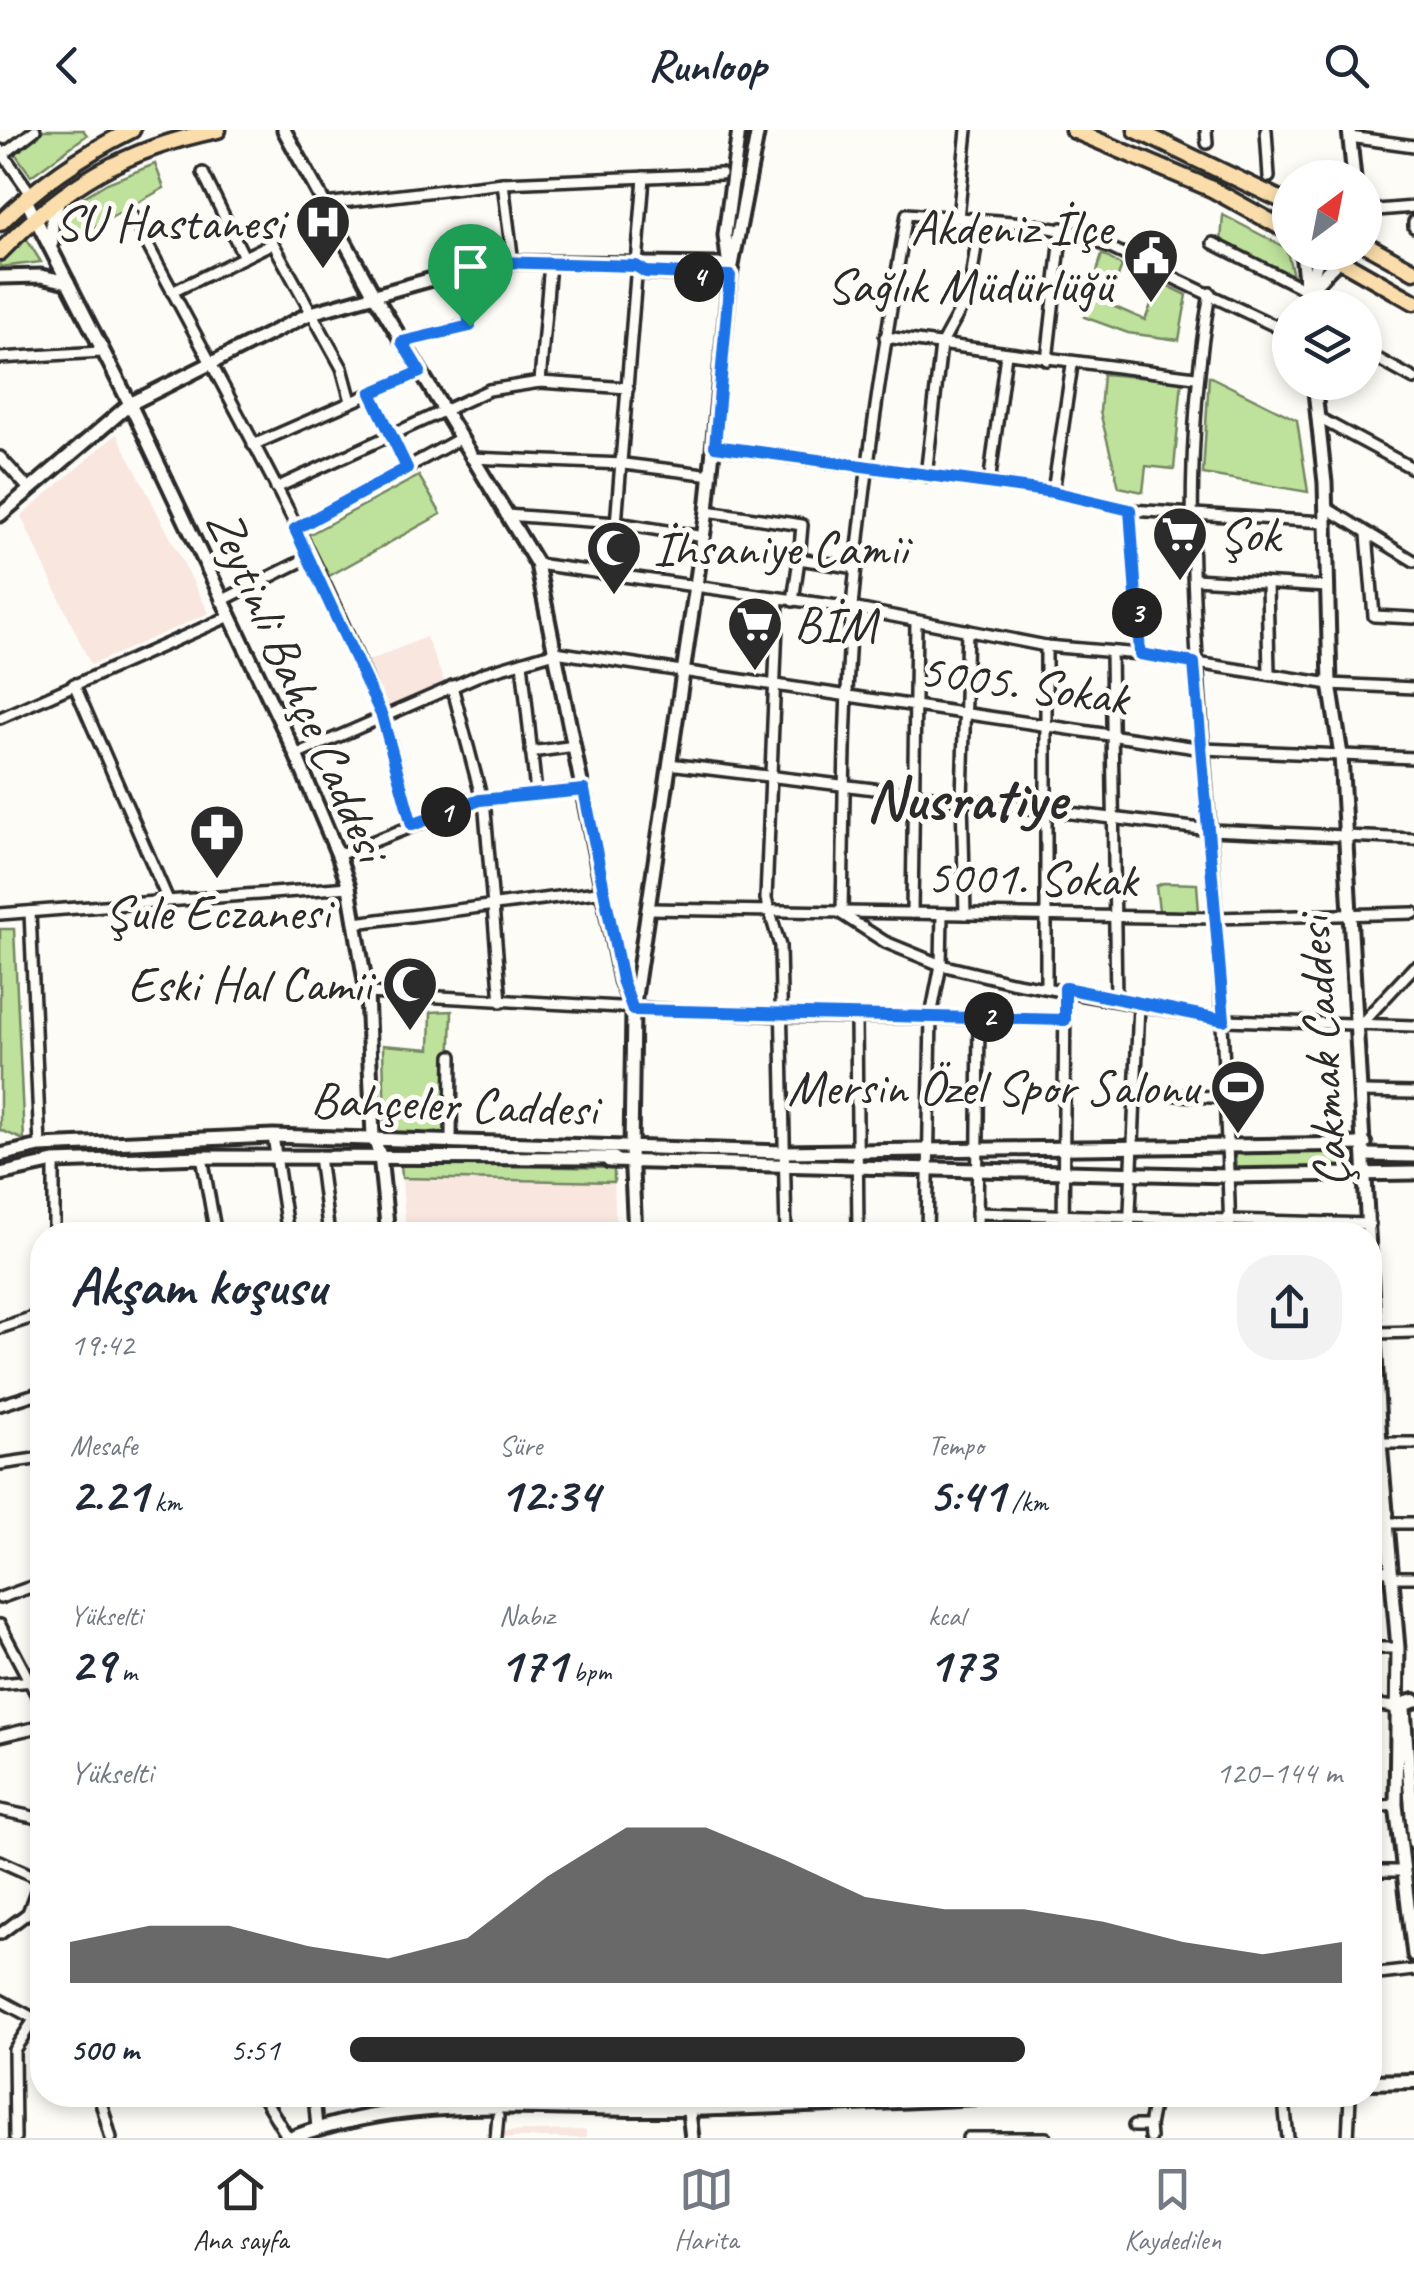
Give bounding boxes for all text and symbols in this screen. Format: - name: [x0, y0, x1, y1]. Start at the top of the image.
- text: Runloop: [648, 37, 766, 94]
- icon: back: [40, 38, 95, 93]
- icon: search: [1319, 38, 1374, 93]
- north arrow: [1272, 160, 1382, 270]
- map controls: [1272, 160, 1382, 400]
- place label: SU Hastanesi: [55, 191, 290, 254]
- hospital icon: SU Hastanesi: [293, 192, 353, 271]
- place label: Akdeniz İlçe Sağlık Müdürlüğü: [827, 196, 1117, 317]
- pin: [428, 224, 513, 327]
- public building icon: Akdeniz İlçe Sağlık Müdürlüğü: [1121, 226, 1181, 305]
- icon: arrive: [443, 239, 498, 294]
- pin: 4: [674, 252, 724, 302]
- text: 4: [693, 259, 705, 294]
- button: layers: [1272, 290, 1382, 400]
- street label: Zeytinli Bahçe Caddesi: [192, 500, 406, 876]
- place label: Şok: [1219, 503, 1283, 566]
- supermarket icon: Şok: [1150, 504, 1210, 583]
- place label: İhsaniye Camii: [653, 517, 913, 580]
- mosque icon: İhsaniye Camii: [584, 518, 644, 597]
- pin: 3: [1112, 588, 1162, 638]
- place label: BİM: [794, 593, 880, 656]
- supermarket icon: BİM: [725, 594, 785, 673]
- text: 3: [1131, 595, 1143, 630]
- street label: 5005. Sokak: [916, 638, 1135, 730]
- district label: Nusratiye: [866, 761, 1071, 837]
- pin: 1: [421, 787, 471, 837]
- text: 1: [440, 794, 452, 829]
- pharmacy icon: Şule Eczanesi: [187, 802, 247, 881]
- street label: 5001. Sokak: [926, 845, 1140, 911]
- place label: Şule Eczanesi: [104, 881, 335, 944]
- street label: Çakmak Caddesi: [1281, 909, 1363, 1189]
- place label: Eski Hal Camii: [128, 953, 377, 1016]
- mosque icon: Eski Hal Camii: [380, 954, 440, 1033]
- pin: 2: [964, 992, 1014, 1042]
- text: 2: [983, 999, 995, 1034]
- place label: Mersin Özel Spor Salonu: [788, 1056, 1202, 1119]
- sports icon: Mersin Özel Spor Salonu: [1208, 1057, 1268, 1136]
- street label: Bahçeler Caddesi: [310, 1068, 604, 1141]
- text: Akşam koşusu: [70, 1251, 326, 1321]
- button: share: [1237, 1255, 1342, 1360]
- text: 19:42: [70, 1324, 134, 1365]
- text: Mesafe: [70, 1428, 137, 1463]
- text: Süre: [499, 1428, 542, 1463]
- text: Tempo: [928, 1428, 984, 1463]
- text: 2.21: [70, 1463, 147, 1526]
- text: 12:34: [499, 1463, 599, 1526]
- text: 5:41: [928, 1463, 1005, 1526]
- text: km: [147, 1484, 182, 1519]
- text: /km: [1005, 1484, 1048, 1519]
- text: Yükselti: [70, 1598, 143, 1633]
- text: Nabız: [499, 1598, 554, 1633]
- text: kcal: [928, 1598, 965, 1633]
- text: 29: [70, 1633, 114, 1696]
- text: 171: [499, 1633, 566, 1696]
- text: 173: [928, 1633, 995, 1696]
- text: m: [114, 1654, 137, 1689]
- text: bpm: [566, 1654, 612, 1689]
- text: Yükselti: [70, 1752, 153, 1793]
- text: 120–144 m: [1216, 1752, 1342, 1793]
- text: 500 m: [70, 2029, 139, 2070]
- text: 5:51: [230, 2029, 280, 2070]
- tab: Ana sayfa: [193, 2162, 288, 2257]
- tab: Harita: [674, 2162, 738, 2257]
- tab: Kaydedilen: [1124, 2162, 1221, 2257]

